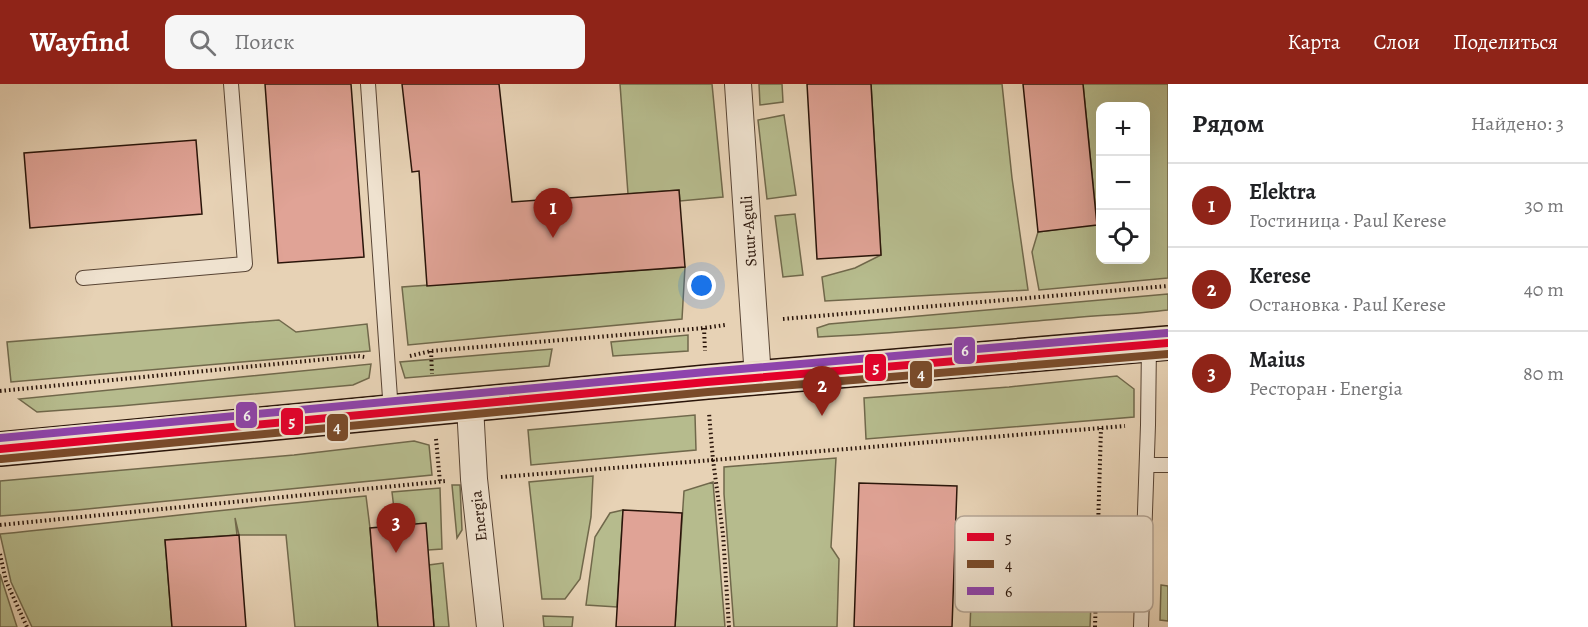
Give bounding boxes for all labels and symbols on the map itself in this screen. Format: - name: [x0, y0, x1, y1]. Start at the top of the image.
- pin: 1: [534, 188, 572, 238]
- street label: Suur-Aguli: [736, 195, 762, 267]
- your location: [687, 271, 716, 300]
- line badge: 6: [953, 336, 976, 365]
- text: 6: [961, 340, 969, 362]
- line badge: 5: [864, 353, 887, 382]
- text: 5: [873, 357, 880, 379]
- line badge: 4: [909, 360, 933, 389]
- text: 4: [917, 364, 925, 386]
- pin: 2: [802, 366, 842, 416]
- line badge: 6: [235, 401, 258, 429]
- text: 6: [243, 405, 251, 427]
- line badge: 5: [280, 407, 304, 436]
- text: 5: [289, 411, 296, 433]
- line badge: 4: [326, 413, 349, 442]
- text: 4: [333, 417, 341, 439]
- street label: Energia: [465, 489, 493, 542]
- pin: 3: [376, 504, 416, 553]
- legend: [955, 516, 1153, 612]
- text: 5: [1005, 527, 1012, 549]
- text: 4: [1005, 554, 1012, 576]
- text: 6: [1005, 581, 1012, 603]

